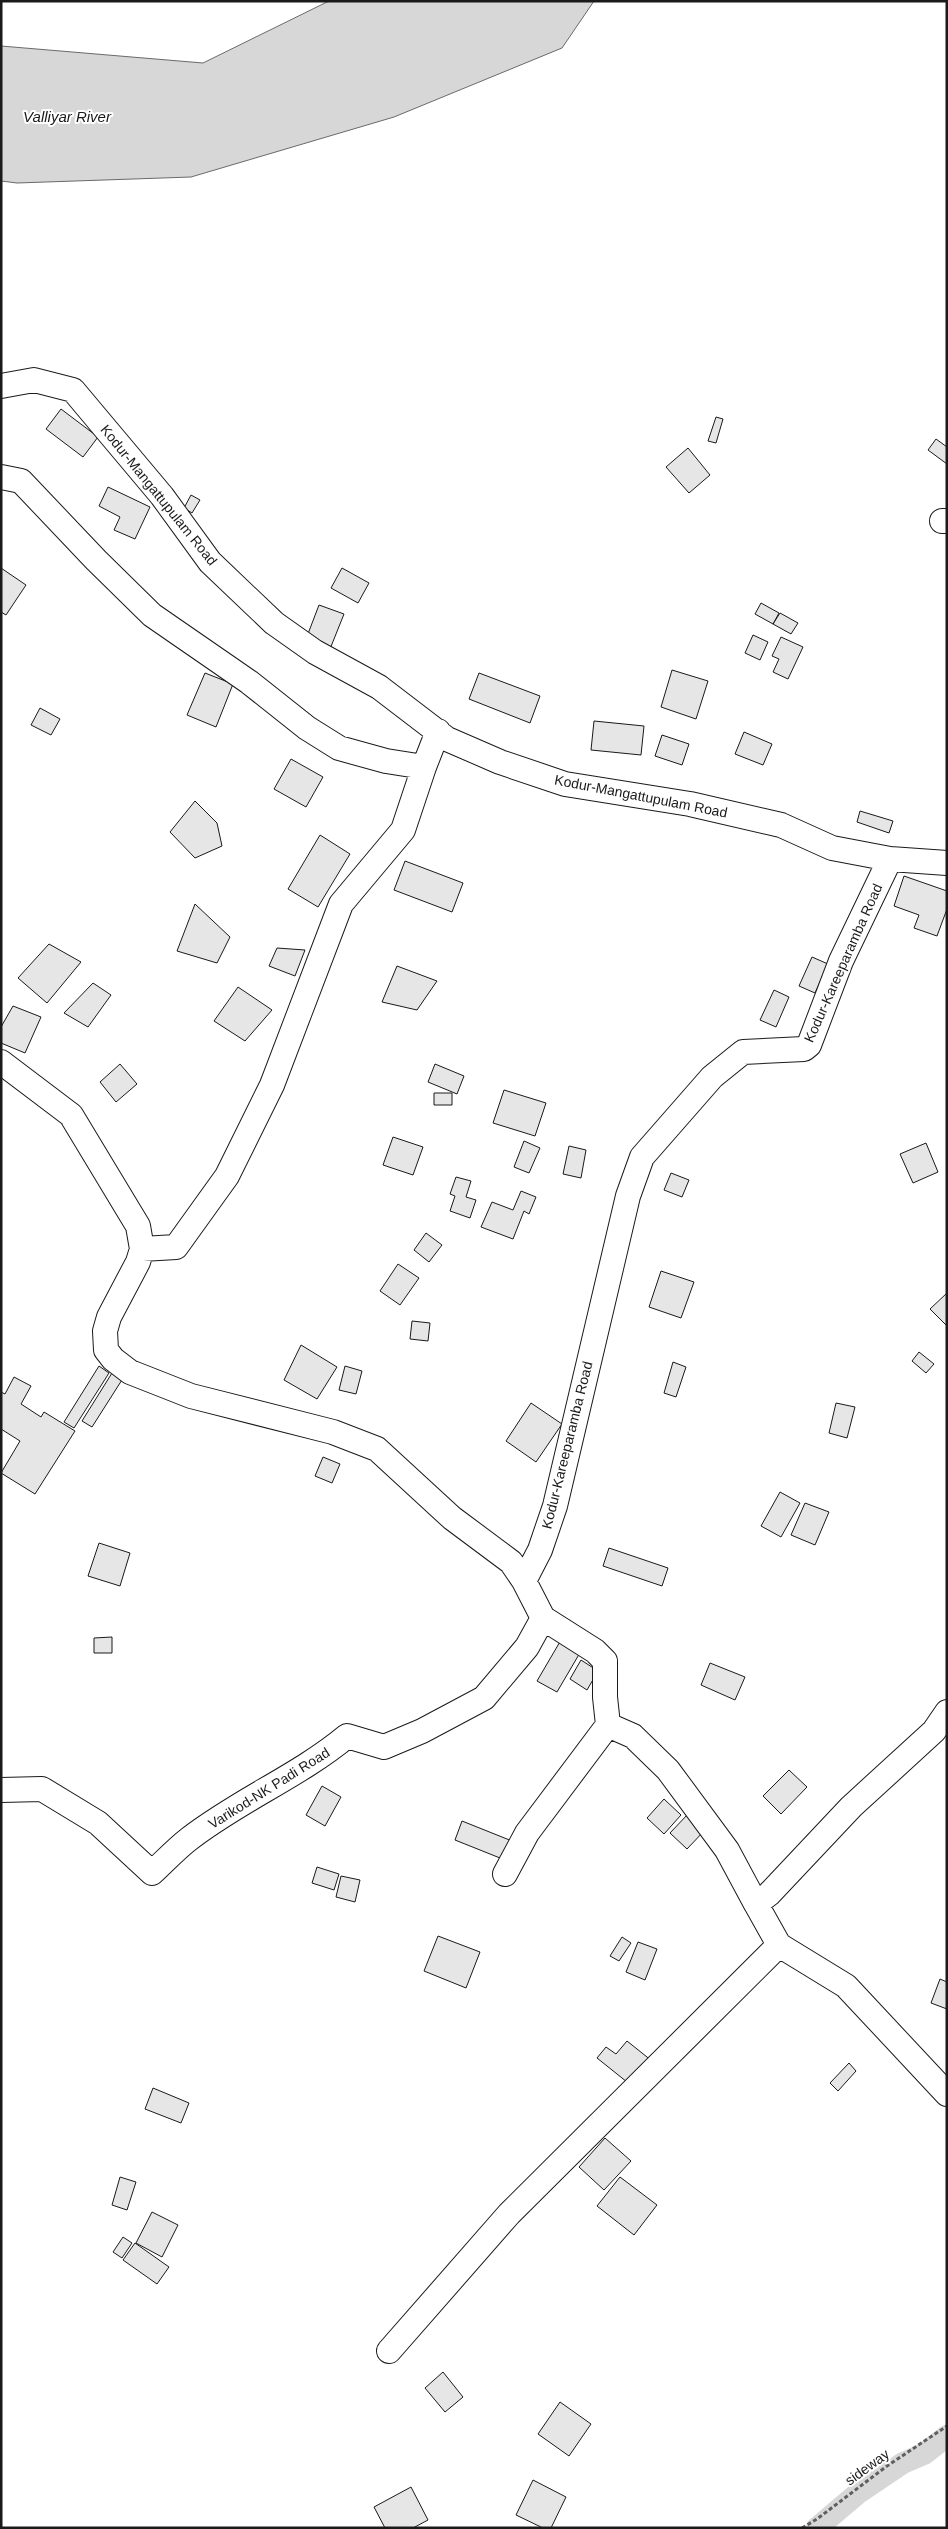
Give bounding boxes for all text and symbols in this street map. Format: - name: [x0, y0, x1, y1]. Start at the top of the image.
- water label: Valliyar River: [23, 108, 112, 125]
- street label: Kodur-Mangattupulam Road: [97, 422, 221, 568]
- street label: Kodur-Mangattupulam Road: [553, 771, 729, 821]
- street label: Kodur-Kareeparamba Road: [801, 881, 885, 1045]
- street label: Kodur-Kareeparamba Road: [538, 1360, 596, 1530]
- street label: Varikod-NK Padi Road: [205, 1744, 333, 1832]
- street label: sideway: [842, 2446, 892, 2488]

